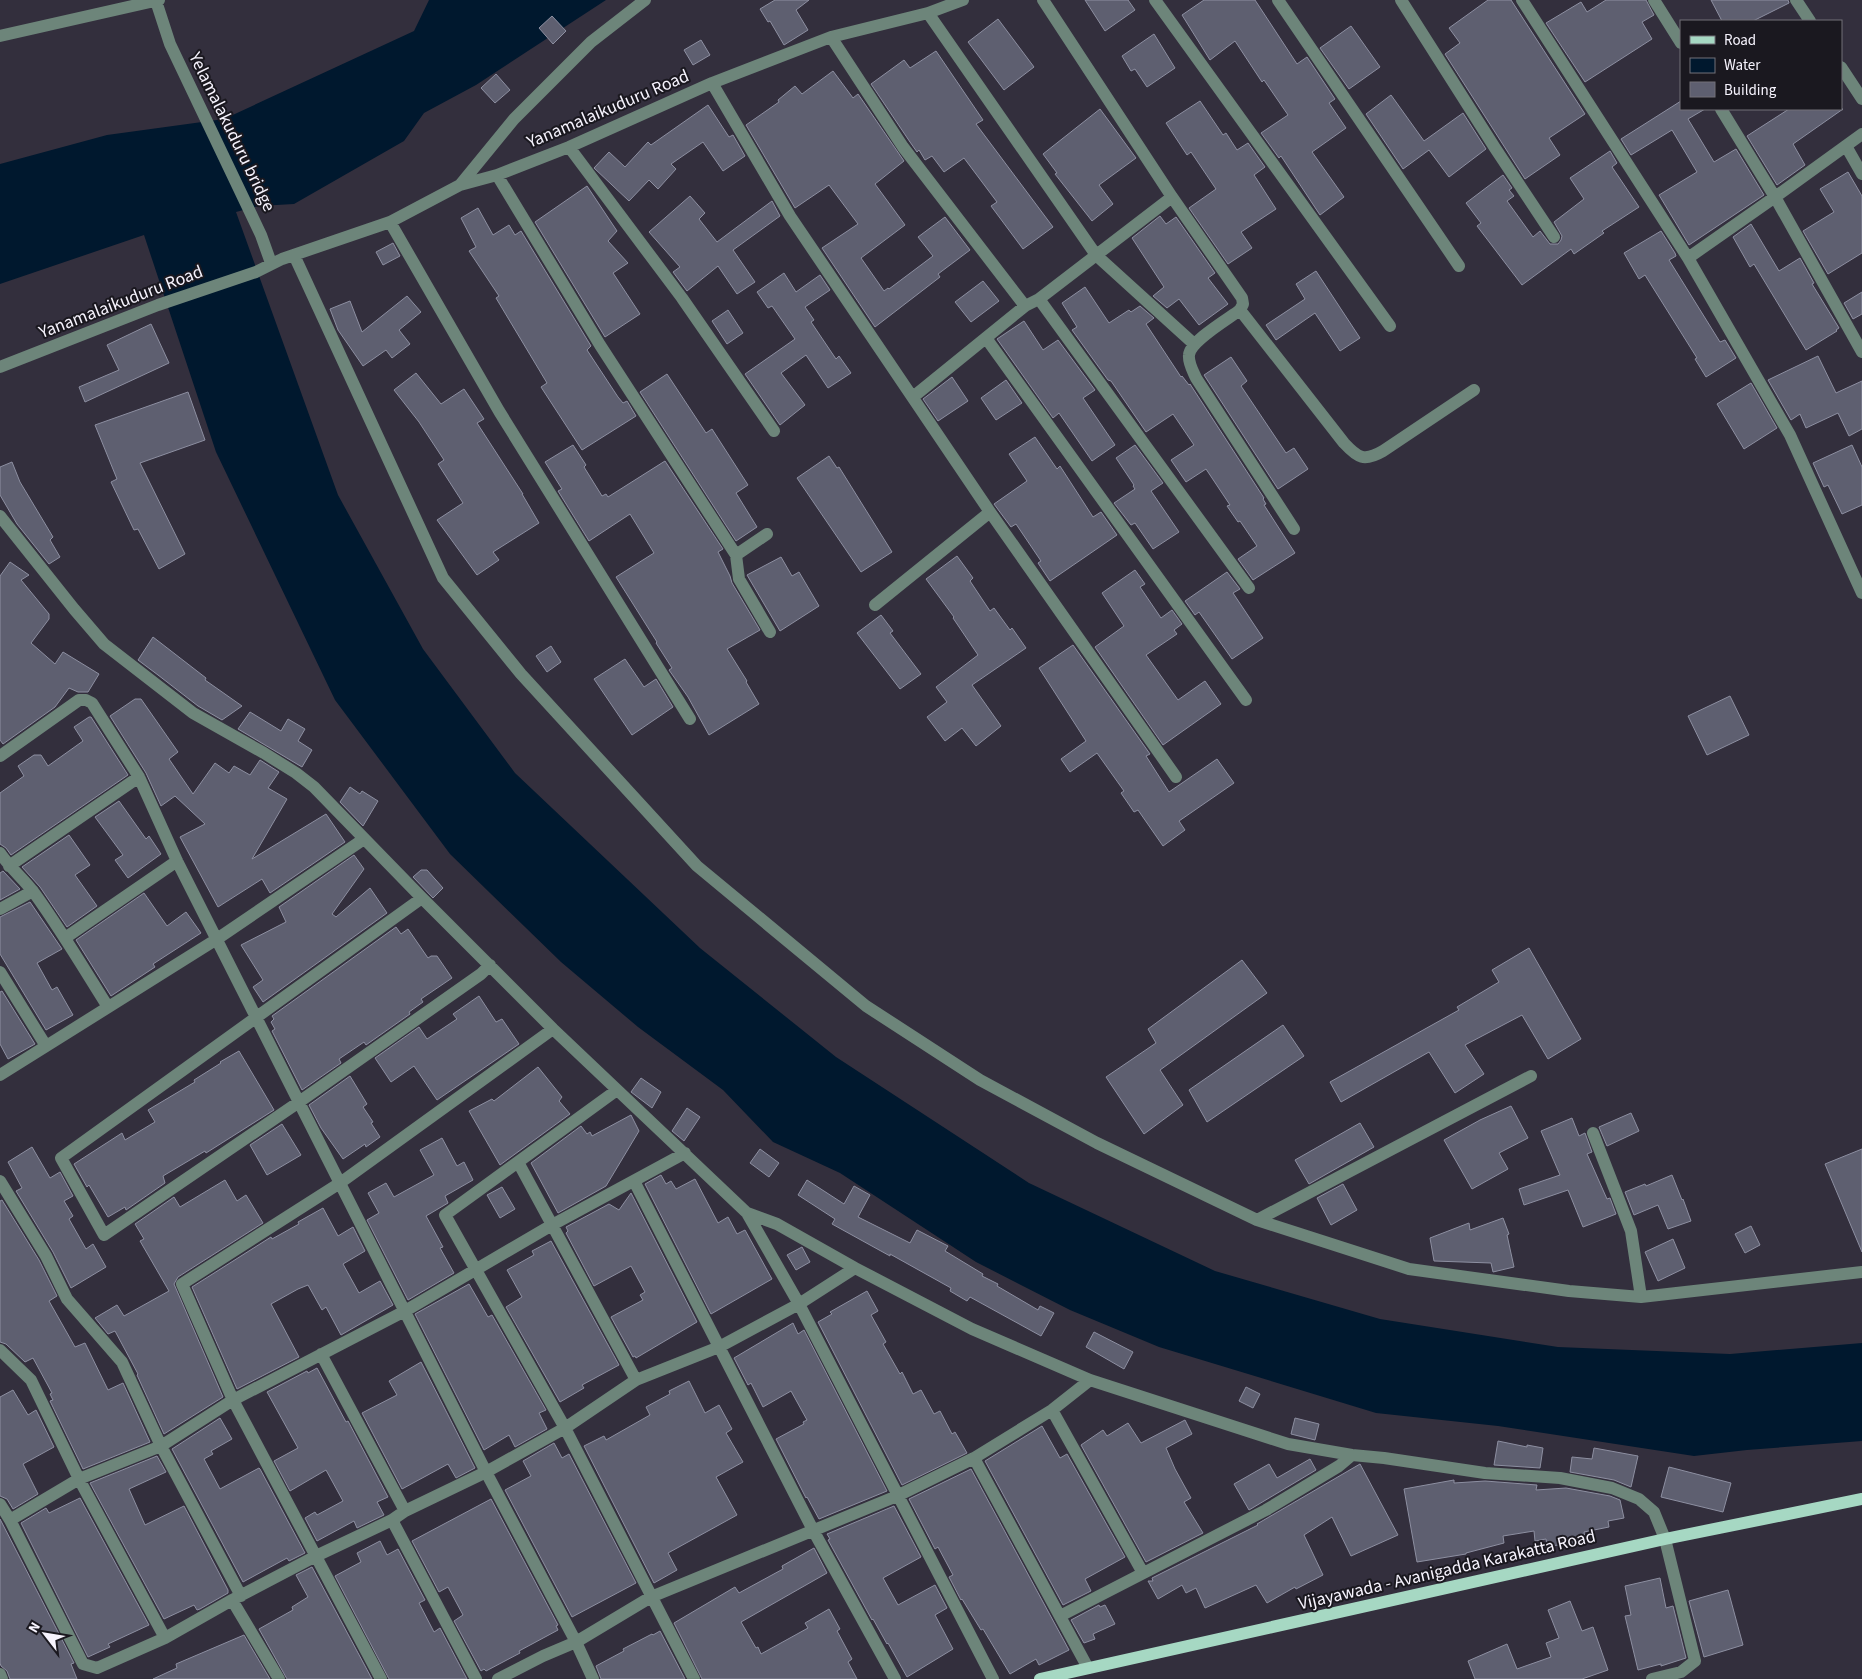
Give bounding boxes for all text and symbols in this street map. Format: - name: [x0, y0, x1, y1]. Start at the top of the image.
- legend: [1680, 20, 1842, 110]
- text: Road: [1724, 30, 1756, 51]
- street label: Yelamalakuduru bridge: [182, 47, 281, 216]
- text: Water: [1724, 55, 1761, 76]
- street label: Yanamalaikuduru Road: [522, 64, 693, 155]
- text: Building: [1724, 80, 1777, 101]
- street label: Yanamalaikuduru Road: [34, 259, 207, 345]
- street label: Vijayawada - Avanigadda Karakatta Road: [1296, 1524, 1598, 1616]
- north arrow: [20, 1609, 70, 1659]
- text: N: [24, 1619, 46, 1637]

